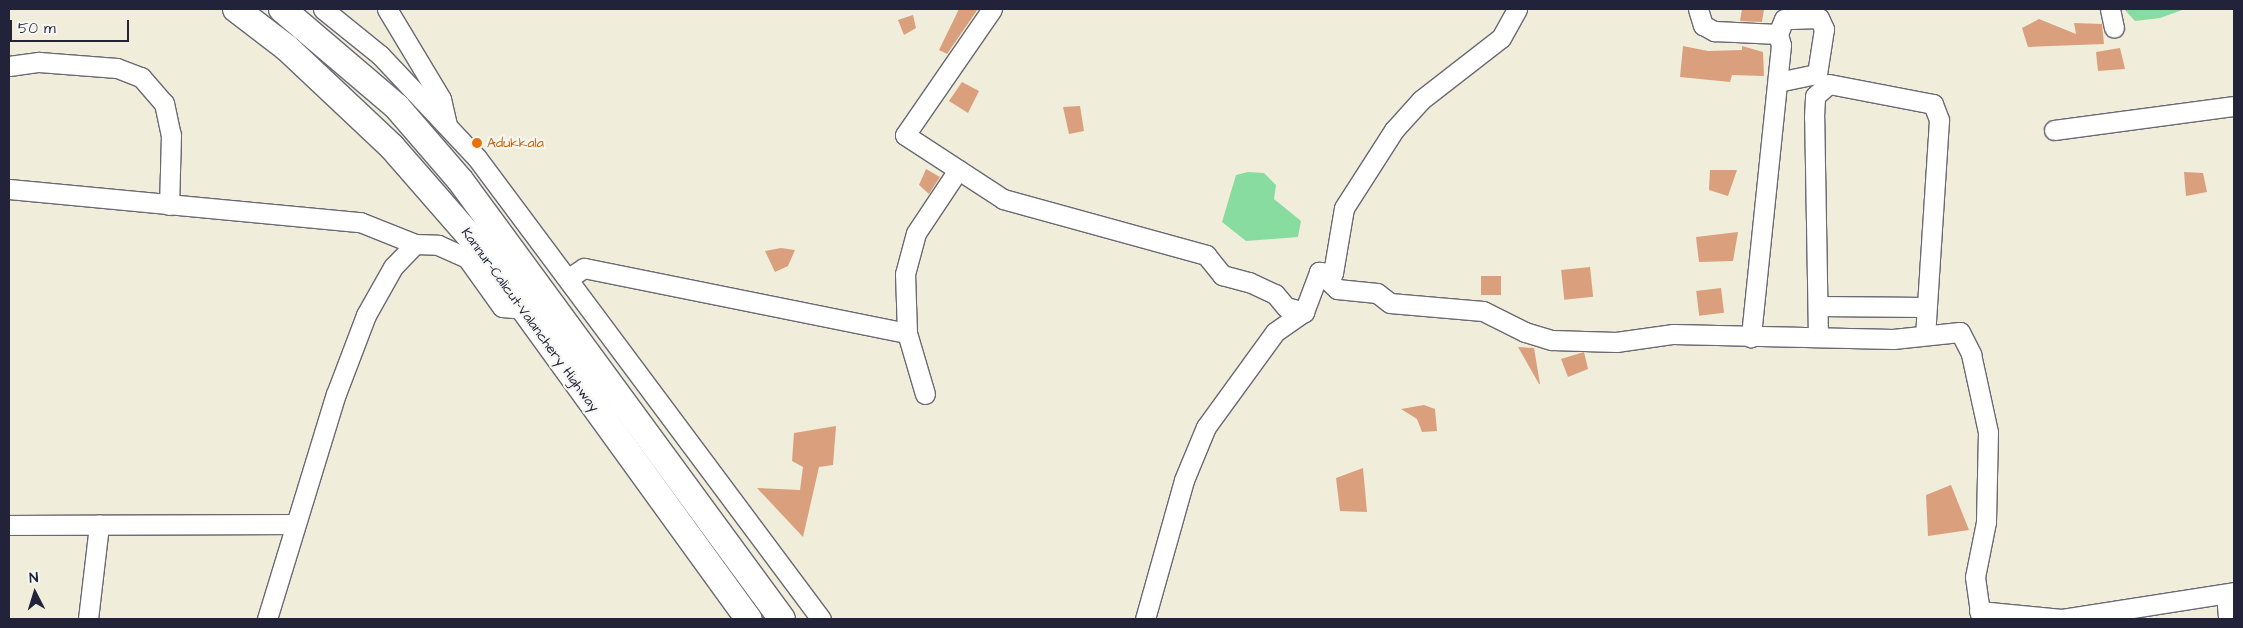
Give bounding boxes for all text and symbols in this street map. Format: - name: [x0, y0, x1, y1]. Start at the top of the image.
- scale bar: [12, 10, 131, 42]
- text: 50 m: [18, 18, 56, 39]
- place label: Adukkala: [487, 135, 544, 151]
- marker: Adukkala: [471, 137, 483, 149]
- street label: Kannur-Calicut-Valanchery Highway: [457, 225, 603, 415]
- north arrow: [10, 568, 60, 618]
- text: N: [28, 568, 39, 588]

